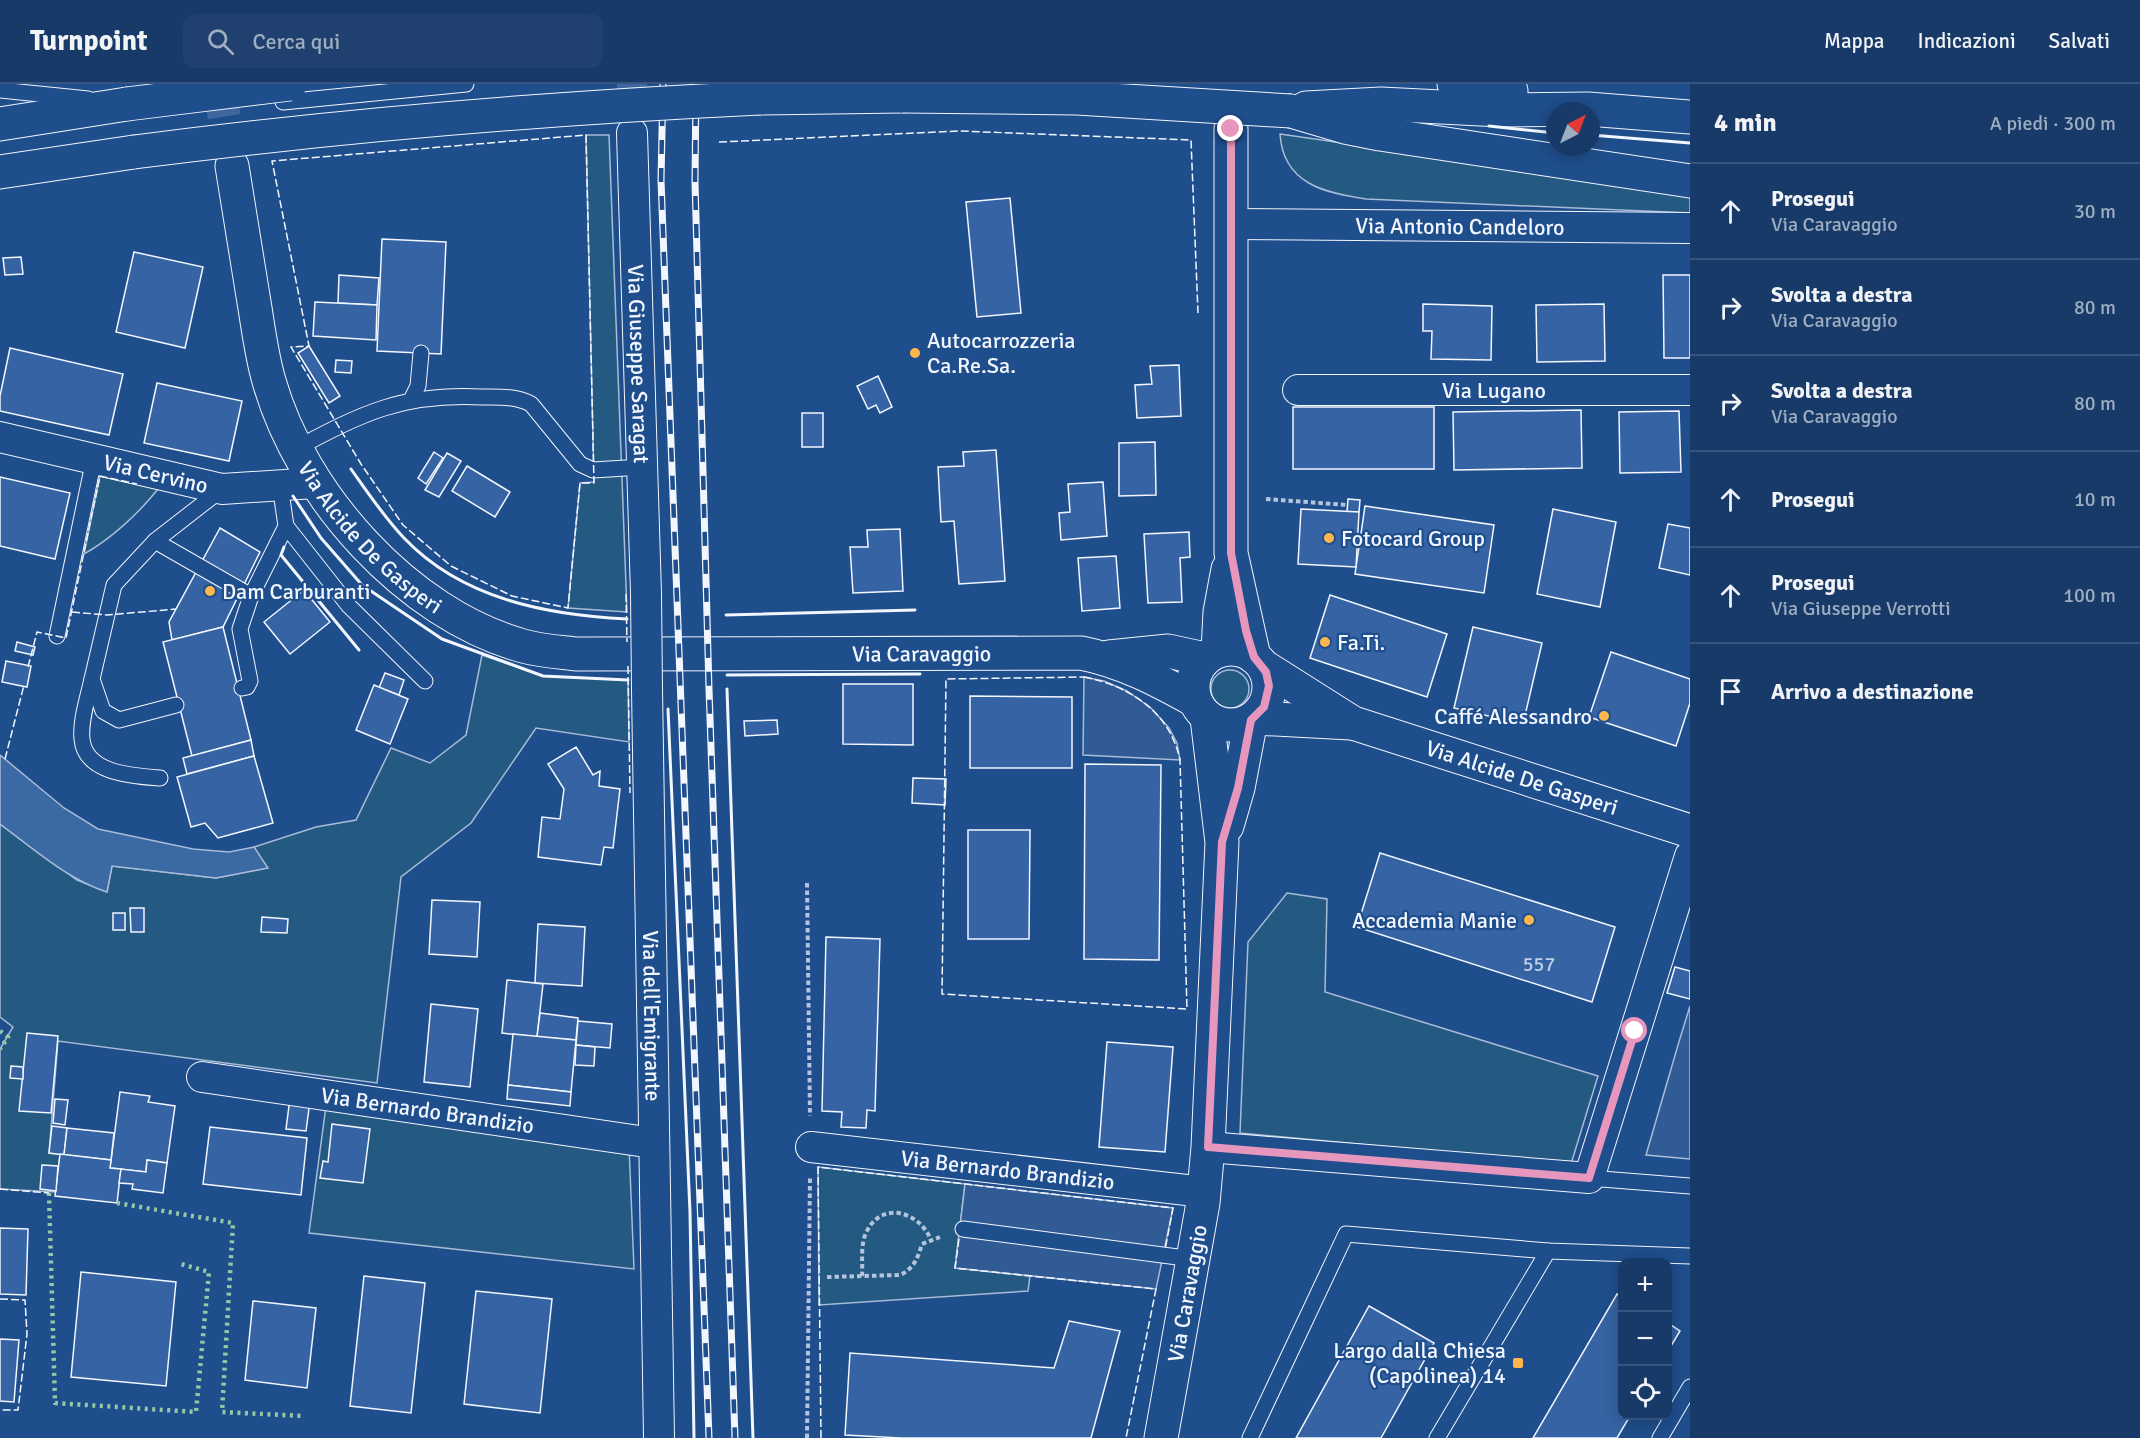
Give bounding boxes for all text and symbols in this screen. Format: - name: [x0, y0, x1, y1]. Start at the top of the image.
- search box: [183, 14, 603, 68]
- text: Turnpoint: [30, 24, 147, 58]
- icon: search: [204, 25, 237, 58]
- text: Cerca qui: [252, 28, 340, 55]
- text: Mappa: [1824, 28, 1885, 54]
- text: Indicazioni: [1918, 28, 2016, 54]
- text: Salvati: [2049, 28, 2110, 54]
- north arrow: [1546, 102, 1600, 156]
- text: 4 min: [1714, 107, 1777, 139]
- text: A piedi · 300 m: [1990, 111, 2116, 136]
- route end: [1217, 115, 1243, 141]
- text: Prosegui: [1771, 185, 1855, 212]
- icon: ahead: [1714, 195, 1747, 228]
- text: 30 m: [2074, 199, 2116, 224]
- street label: Via Antonio Candeloro: [1355, 212, 1565, 241]
- text: Via Caravaggio: [1771, 212, 1898, 237]
- street label: Via Giuseppe Saragat: [622, 264, 655, 464]
- text: Svolta a destra: [1771, 281, 1912, 308]
- icon: right: [1714, 291, 1747, 324]
- text: 80 m: [2074, 295, 2116, 320]
- text: Via Caravaggio: [1771, 308, 1898, 333]
- place label: Autocarrozzeria Ca.Re.Sa.: [927, 327, 1076, 379]
- marker: Autocarrozzeria Ca.Re.Sa.: [908, 346, 922, 360]
- street label: Via Lugano: [1442, 377, 1546, 404]
- text: Svolta a destra: [1771, 377, 1912, 404]
- icon: right: [1714, 387, 1747, 420]
- text: 80 m: [2074, 391, 2116, 416]
- text: Via Caravaggio: [1771, 404, 1898, 429]
- street label: Via Cervino: [101, 449, 211, 499]
- street label: Via Alcide De Gasperi: [292, 456, 447, 620]
- icon: ahead: [1714, 483, 1747, 516]
- text: Prosegui: [1771, 486, 1855, 513]
- text: 10 m: [2074, 487, 2116, 512]
- place label: Fotocard Group: [1341, 525, 1485, 552]
- marker: Fotocard Group: [1322, 531, 1336, 545]
- text: Prosegui: [1771, 569, 1855, 596]
- place label: Dam Carburanti: [222, 578, 371, 605]
- icon: ahead: [1714, 579, 1747, 612]
- text: 100 m: [2063, 583, 2116, 608]
- marker: Dam Carburanti: [203, 584, 217, 598]
- text: Via Giuseppe Verrotti: [1771, 596, 1951, 621]
- place label: Fa.Ti.: [1337, 629, 1385, 656]
- marker: Fa.Ti.: [1318, 635, 1332, 649]
- street label: Via Caravaggio: [852, 640, 991, 667]
- icon: arrive: [1714, 675, 1747, 708]
- text: Arrivo a destinazione: [1771, 678, 1974, 705]
- place label: Caffé Alessandro: [1434, 703, 1592, 730]
- marker: Caffé Alessandro: [1597, 709, 1611, 723]
- street label: Via Alcide De Gasperi: [1422, 734, 1621, 821]
- place label: Accademia Manie: [1352, 907, 1517, 934]
- marker: Accademia Manie: [1522, 913, 1536, 927]
- street label: Via dell'Emigrante: [637, 930, 667, 1102]
- house number: 557: [1523, 952, 1555, 977]
- route start: [1621, 1017, 1647, 1043]
- street label: Via Bernardo Brandizio: [319, 1082, 536, 1139]
- street label: Via Bernardo Brandizio: [899, 1144, 1116, 1196]
- street label: Via Caravaggio: [1162, 1222, 1213, 1364]
- map controls: [1618, 1258, 1672, 1420]
- button: +: [1618, 1258, 1672, 1312]
- button: −: [1618, 1312, 1672, 1366]
- place label: Largo dalla Chiesa (Capolinea) 14: [1333, 1337, 1506, 1389]
- marker: Largo dalla Chiesa (Capolinea) 14: [1511, 1356, 1525, 1370]
- button: locate: [1618, 1366, 1672, 1420]

